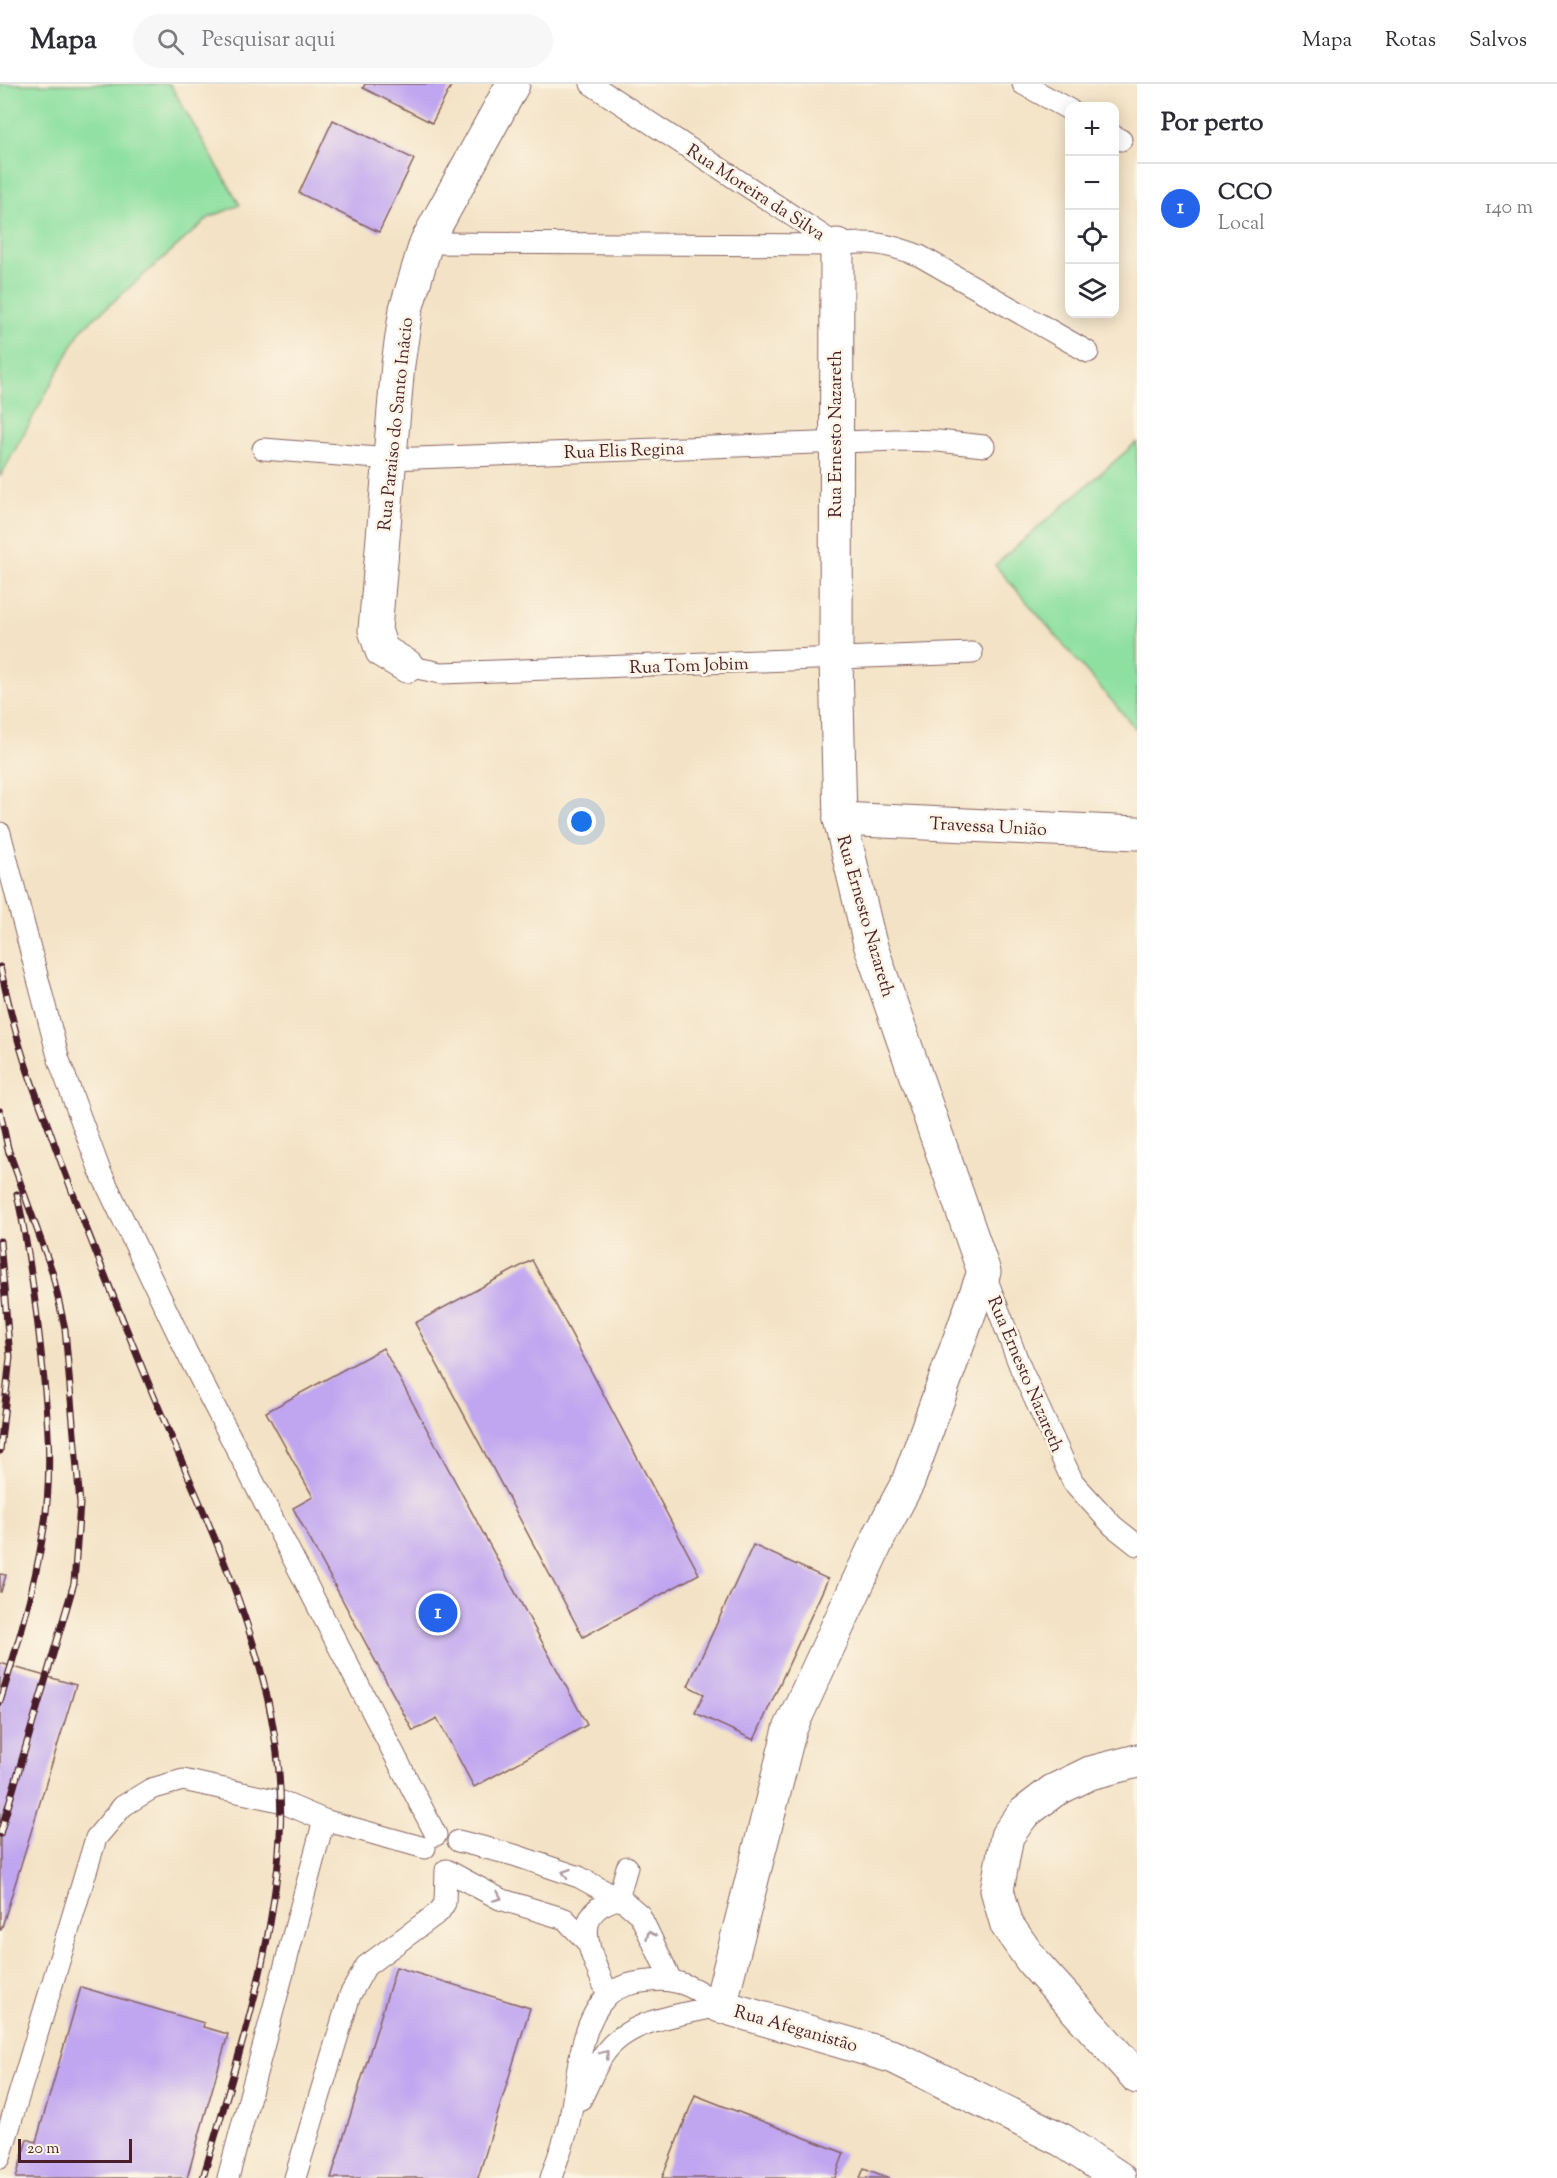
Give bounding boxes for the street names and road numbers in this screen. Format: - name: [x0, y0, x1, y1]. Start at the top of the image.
- street label: Rua Moreira da Silva: [680, 139, 829, 248]
- street label: Rua Paraiso do Santo Inâcio: [373, 316, 421, 532]
- street label: Rua Ernesto Nazareth: [824, 350, 850, 518]
- street label: Rua Elis Regina: [563, 437, 685, 467]
- street label: Rua Tom Jobim: [629, 652, 749, 682]
- street label: Travessa União: [928, 812, 1048, 844]
- street label: Rua Ernesto Nazareth: [828, 832, 900, 1001]
- street label: Rua Ernesto Nazareth: [979, 1293, 1069, 1457]
- street label: Rua Afeganistão: [730, 2000, 861, 2060]

